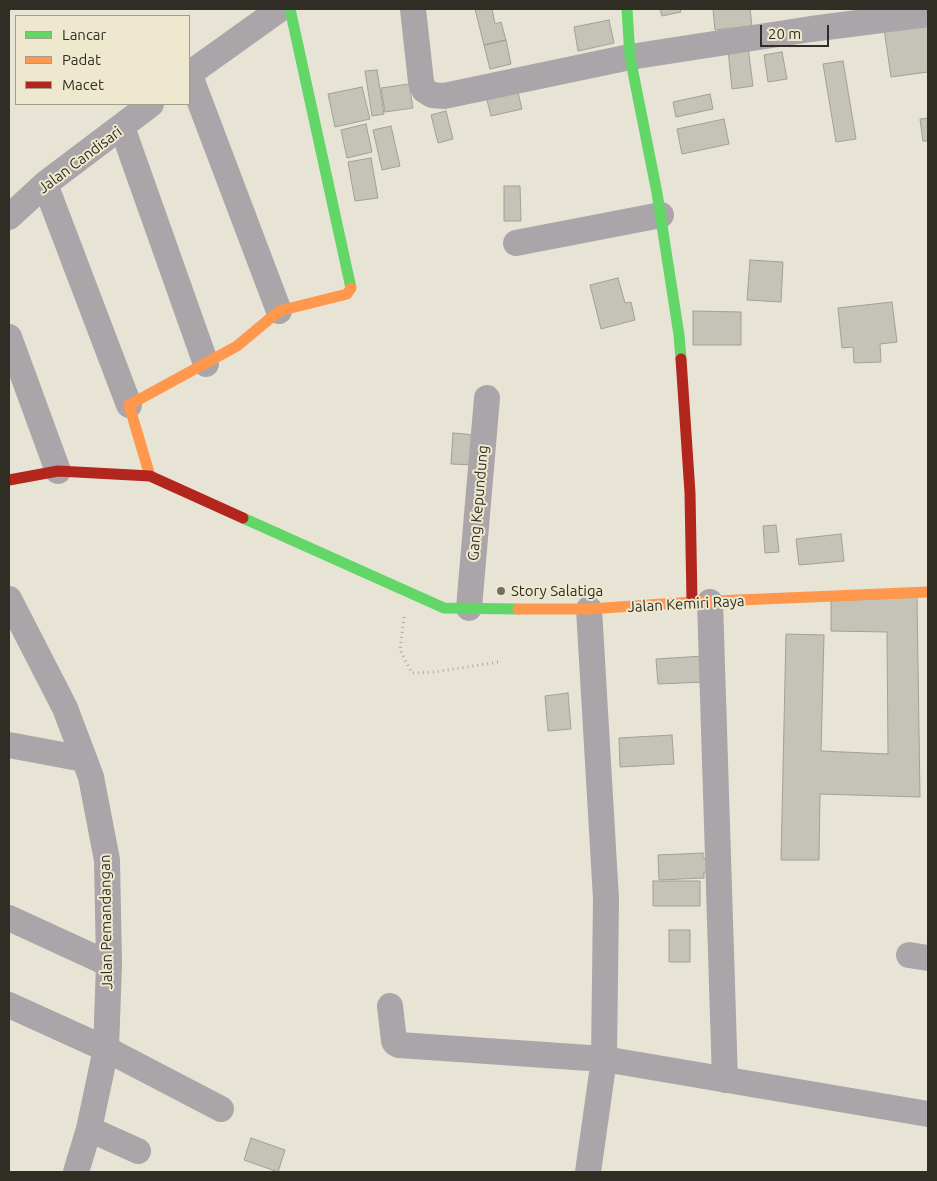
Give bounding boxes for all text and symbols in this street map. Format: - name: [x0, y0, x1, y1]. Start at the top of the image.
- legend: [15, 15, 190, 105]
- scale bar: [762, 15, 831, 47]
- text: 20 m: [768, 25, 801, 42]
- text: Lancar: [62, 26, 106, 43]
- text: Padat: [62, 51, 101, 68]
- text: Macet: [62, 76, 104, 93]
- street label: Jalan Candisari: [35, 123, 125, 197]
- street label: Gang Kepundung: [464, 444, 492, 562]
- place label: Story Salatiga: [511, 582, 603, 600]
- marker: Story Salatiga: [495, 585, 507, 597]
- street label: Jalan Kemiri Raya: [627, 592, 745, 616]
- street label: Jalan Pemandangan: [96, 854, 116, 990]

